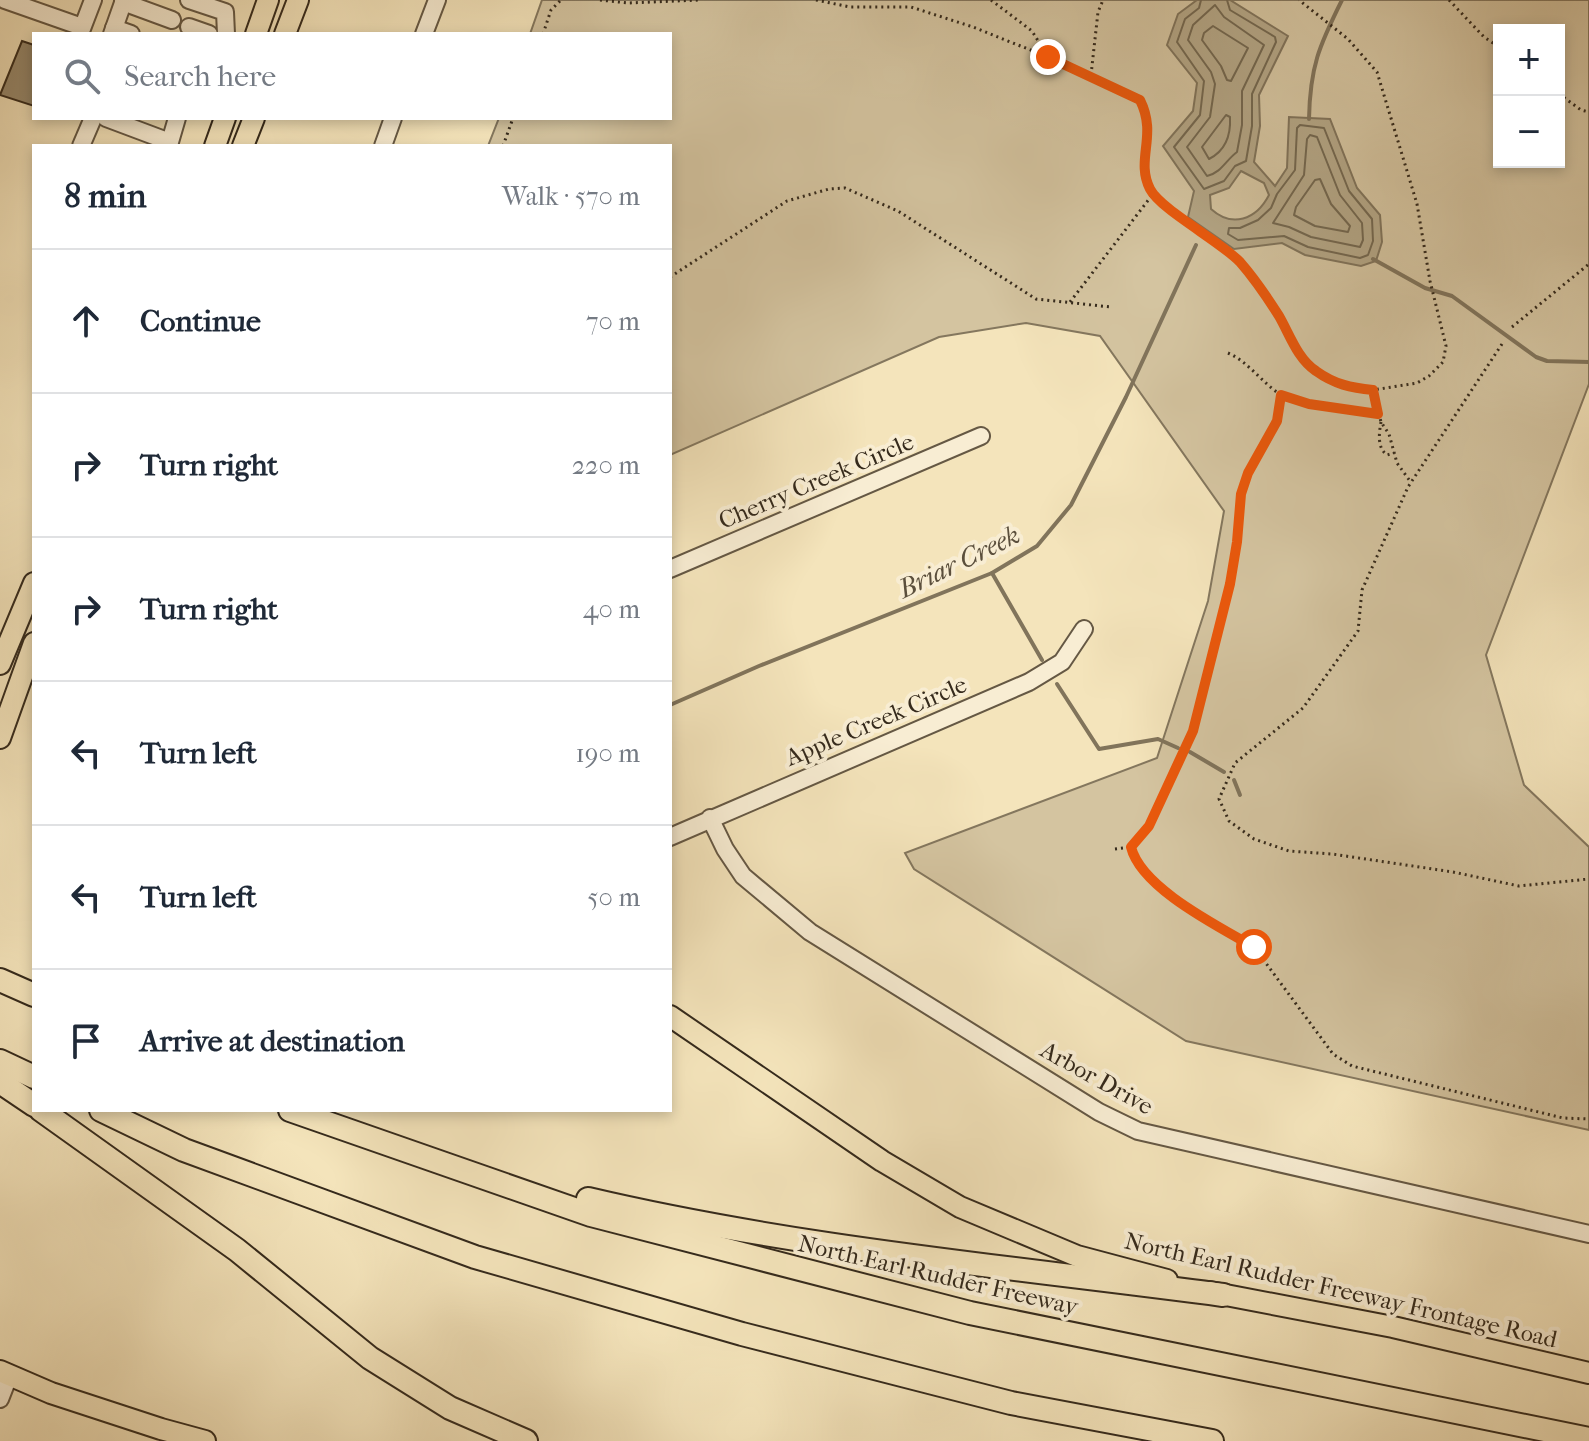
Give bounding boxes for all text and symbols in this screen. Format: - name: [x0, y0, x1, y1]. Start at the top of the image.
- map controls: [1493, 24, 1565, 168]
- button: +: [1493, 24, 1565, 96]
- search box: [32, 32, 672, 120]
- route end: [1030, 39, 1066, 75]
- icon: search: [60, 54, 104, 98]
- text: Search here: [124, 59, 276, 94]
- button: −: [1493, 96, 1565, 168]
- text: 8 min: [64, 176, 146, 216]
- text: Walk · 570 m: [502, 181, 640, 212]
- icon: ahead: [64, 299, 108, 343]
- text: Continue: [140, 304, 261, 339]
- text: 70 m: [586, 306, 640, 337]
- street label: Cherry Creek Circle: [714, 427, 918, 535]
- icon: right: [64, 443, 108, 487]
- text: Turn right: [140, 448, 278, 483]
- text: 220 m: [572, 450, 640, 481]
- water label: Briar Creek: [891, 519, 1025, 606]
- icon: right: [64, 587, 108, 631]
- text: Turn right: [140, 592, 278, 627]
- text: 40 m: [583, 594, 640, 625]
- street label: Apple Creek Circle: [780, 670, 971, 772]
- icon: left: [64, 731, 108, 775]
- text: Turn left: [140, 736, 257, 771]
- text: 190 m: [576, 738, 640, 769]
- icon: left: [64, 875, 108, 919]
- text: Turn left: [140, 880, 257, 915]
- text: 50 m: [587, 882, 640, 913]
- route start: [1236, 929, 1272, 965]
- icon: arrive: [64, 1019, 108, 1063]
- text: Arrive at destination: [140, 1024, 405, 1059]
- street label: Arbor Drive: [1035, 1035, 1158, 1120]
- street label: North Earl Rudder Freeway Frontage Road: [1122, 1227, 1561, 1354]
- street label: North Earl Rudder Freeway: [795, 1229, 1082, 1321]

